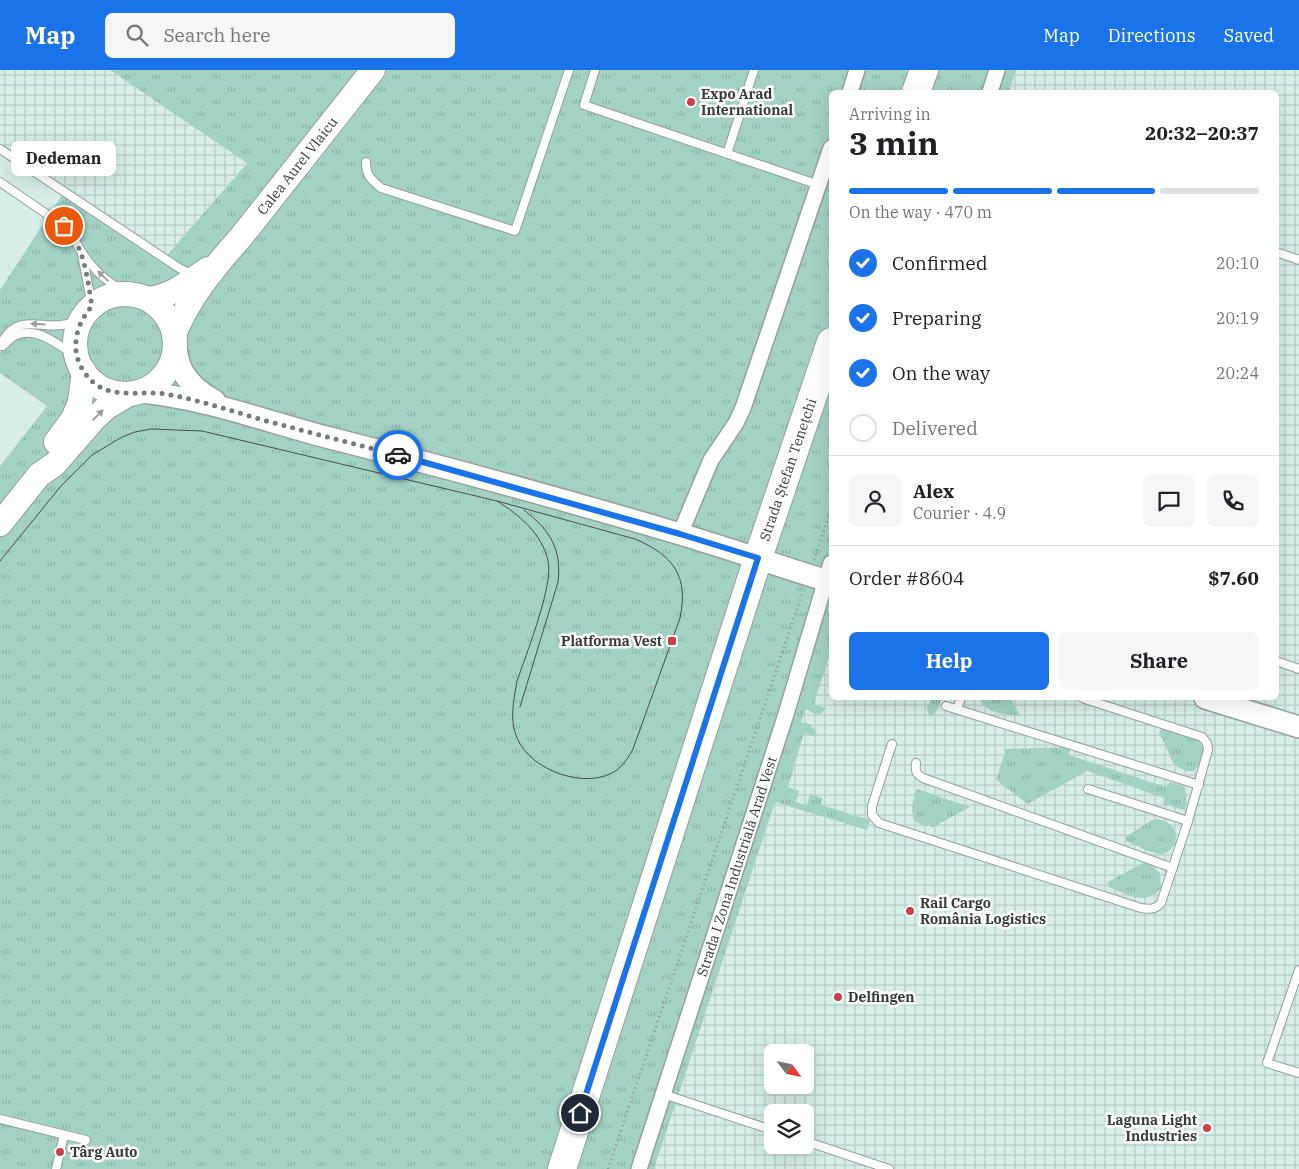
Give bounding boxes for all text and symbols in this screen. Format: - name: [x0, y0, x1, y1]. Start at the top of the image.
- search box: [105, 13, 455, 58]
- text: Map: [25, 19, 75, 51]
- icon: search: [123, 21, 151, 49]
- text: Search here: [163, 23, 270, 47]
- text: Map: [1043, 24, 1080, 47]
- text: Directions: [1108, 24, 1196, 47]
- text: Saved: [1224, 24, 1274, 47]
- place label: Expo Arad International: [701, 85, 793, 119]
- marker: Expo Arad International: [685, 96, 697, 108]
- text: Arriving in: [849, 104, 931, 124]
- street label: Calea Aurel Vlaicu: [253, 113, 342, 219]
- text: 20:32–20:37: [1145, 121, 1259, 145]
- text: 3 min: [849, 122, 939, 164]
- callout: Dedeman: [12, 141, 116, 176]
- text: Dedeman: [26, 148, 101, 168]
- text: On the way · 470 m: [849, 202, 992, 222]
- pin: [43, 205, 85, 247]
- icon: bag: [50, 212, 78, 240]
- icon: check: [849, 249, 877, 277]
- text: Confirmed: [892, 251, 987, 275]
- text: 20:10: [1216, 253, 1259, 273]
- one-way arrow: [98, 270, 110, 282]
- icon: check: [849, 304, 877, 332]
- text: Preparing: [892, 306, 981, 330]
- text: 20:19: [1216, 308, 1259, 328]
- one-way arrow: [30, 320, 46, 328]
- icon: check: [849, 359, 877, 387]
- text: On the way: [892, 361, 990, 385]
- text: 20:24: [1216, 363, 1259, 383]
- street label: Strada Ștefan Tenețchi: [755, 396, 820, 543]
- one-way arrow: [92, 410, 104, 422]
- text: Delivered: [892, 416, 978, 440]
- courier: [373, 430, 423, 480]
- icon: car: [384, 441, 412, 469]
- button: person: [849, 475, 901, 527]
- button: chat: [1143, 475, 1195, 527]
- button: phone: [1207, 475, 1259, 527]
- text: Alex: [913, 479, 954, 503]
- text: Courier · 4.9: [913, 503, 1006, 523]
- text: Order #8604: [849, 566, 964, 590]
- text: $7.60: [1208, 566, 1259, 590]
- place label: Platforma Vest: [561, 632, 662, 650]
- button: Help: [849, 632, 1049, 690]
- button: Share: [1059, 632, 1259, 690]
- marker: Platforma Vest: [666, 635, 678, 647]
- street label: Strada I Zona Industrială Arad Vest: [693, 754, 781, 979]
- place label: Rail Cargo România Logistics: [920, 894, 1046, 928]
- marker: Rail Cargo România Logistics: [904, 905, 916, 917]
- place label: Delfingen: [848, 988, 915, 1006]
- marker: Delfingen: [832, 991, 844, 1003]
- north arrow: [764, 1044, 814, 1094]
- map controls: [764, 1044, 814, 1154]
- pin: [559, 1092, 601, 1134]
- icon: home: [566, 1099, 594, 1127]
- button: layers: [764, 1104, 814, 1154]
- place label: Laguna Light Industries: [1107, 1111, 1197, 1145]
- marker: Laguna Light Industries: [1201, 1122, 1213, 1134]
- place label: Târg Auto: [70, 1143, 138, 1161]
- marker: Târg Auto: [54, 1146, 66, 1158]

